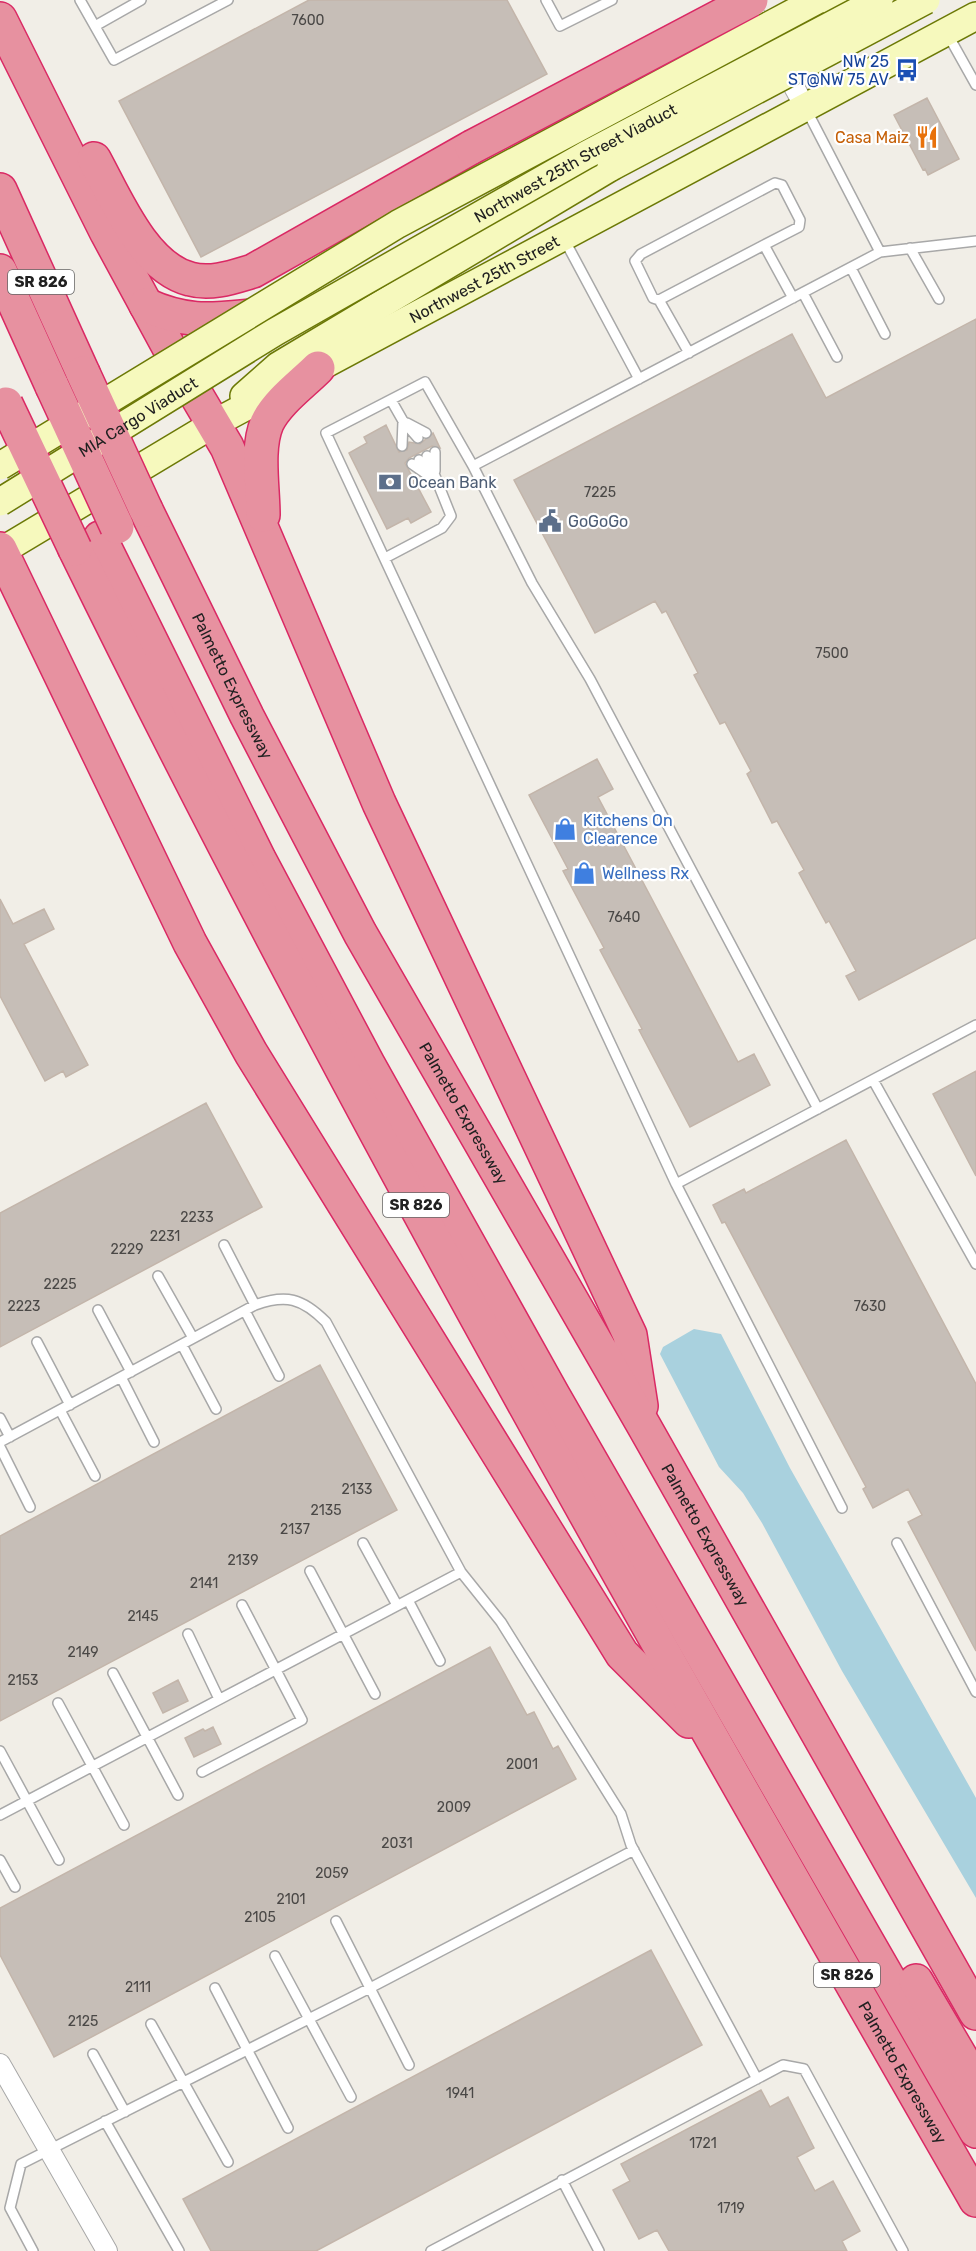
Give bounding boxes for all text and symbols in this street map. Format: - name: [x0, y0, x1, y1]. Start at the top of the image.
- house number: 7600: [292, 12, 325, 29]
- place label: NW 25 ST@NW 75 AV: [788, 52, 889, 89]
- bus stop icon: NW 25 ST@NW 75 AV: [894, 57, 920, 83]
- street label: Northwest 25th Street Viaduct: [471, 100, 680, 227]
- restaurant icon: Casa Maiz: [914, 124, 940, 150]
- place label: Casa Maiz: [835, 128, 909, 147]
- street label: Northwest 25th Street: [406, 232, 563, 327]
- road number: SR 826: [8, 270, 74, 294]
- street label: MIA Cargo Viaduct: [75, 373, 201, 461]
- bank icon: Ocean Bank: [377, 469, 403, 495]
- place label: Ocean Bank: [408, 473, 497, 492]
- house number: 7225: [584, 484, 616, 501]
- public building icon: GoGoGo: [537, 508, 563, 534]
- place label: GoGoGo: [568, 512, 628, 531]
- street label: Palmetto Expressway: [188, 610, 277, 762]
- house number: 7500: [815, 645, 849, 662]
- place label: Kitchens On Clearence: [583, 811, 673, 848]
- shop icon: Kitchens On Clearence: [552, 816, 578, 842]
- shop icon: Wellness Rx: [571, 860, 597, 886]
- place label: Wellness Rx: [602, 864, 690, 883]
- house number: 7640: [608, 909, 640, 926]
- street label: Palmetto Expressway: [415, 1039, 512, 1188]
- road number: SR 826: [383, 1193, 449, 1217]
- house number: 2233: [180, 1209, 214, 1226]
- house number: 2231: [150, 1228, 180, 1245]
- house number: 2229: [111, 1241, 143, 1258]
- house number: 2225: [44, 1276, 76, 1293]
- house number: 2223: [7, 1298, 41, 1315]
- house number: 7630: [854, 1298, 886, 1315]
- street label: Palmetto Expressway: [657, 1460, 753, 1610]
- house number: 2133: [341, 1481, 373, 1498]
- house number: 2135: [311, 1502, 341, 1519]
- house number: 2137: [280, 1521, 310, 1538]
- house number: 2139: [228, 1552, 258, 1569]
- house number: 2141: [190, 1575, 218, 1592]
- house number: 2145: [127, 1608, 159, 1625]
- house number: 2149: [67, 1644, 99, 1661]
- house number: 2153: [8, 1672, 38, 1689]
- house number: 2001: [506, 1756, 538, 1773]
- house number: 2009: [437, 1799, 471, 1816]
- house number: 2031: [381, 1835, 413, 1852]
- house number: 2059: [315, 1865, 349, 1882]
- house number: 2101: [276, 1891, 306, 1908]
- house number: 2105: [244, 1909, 276, 1926]
- road number: SR 826: [814, 1963, 880, 1987]
- house number: 2111: [125, 1979, 151, 1996]
- street label: Palmetto Expressway: [854, 1998, 951, 2147]
- house number: 2125: [68, 2013, 98, 2030]
- house number: 1941: [446, 2085, 474, 2102]
- house number: 1721: [689, 2135, 717, 2152]
- house number: 1719: [717, 2200, 745, 2217]

